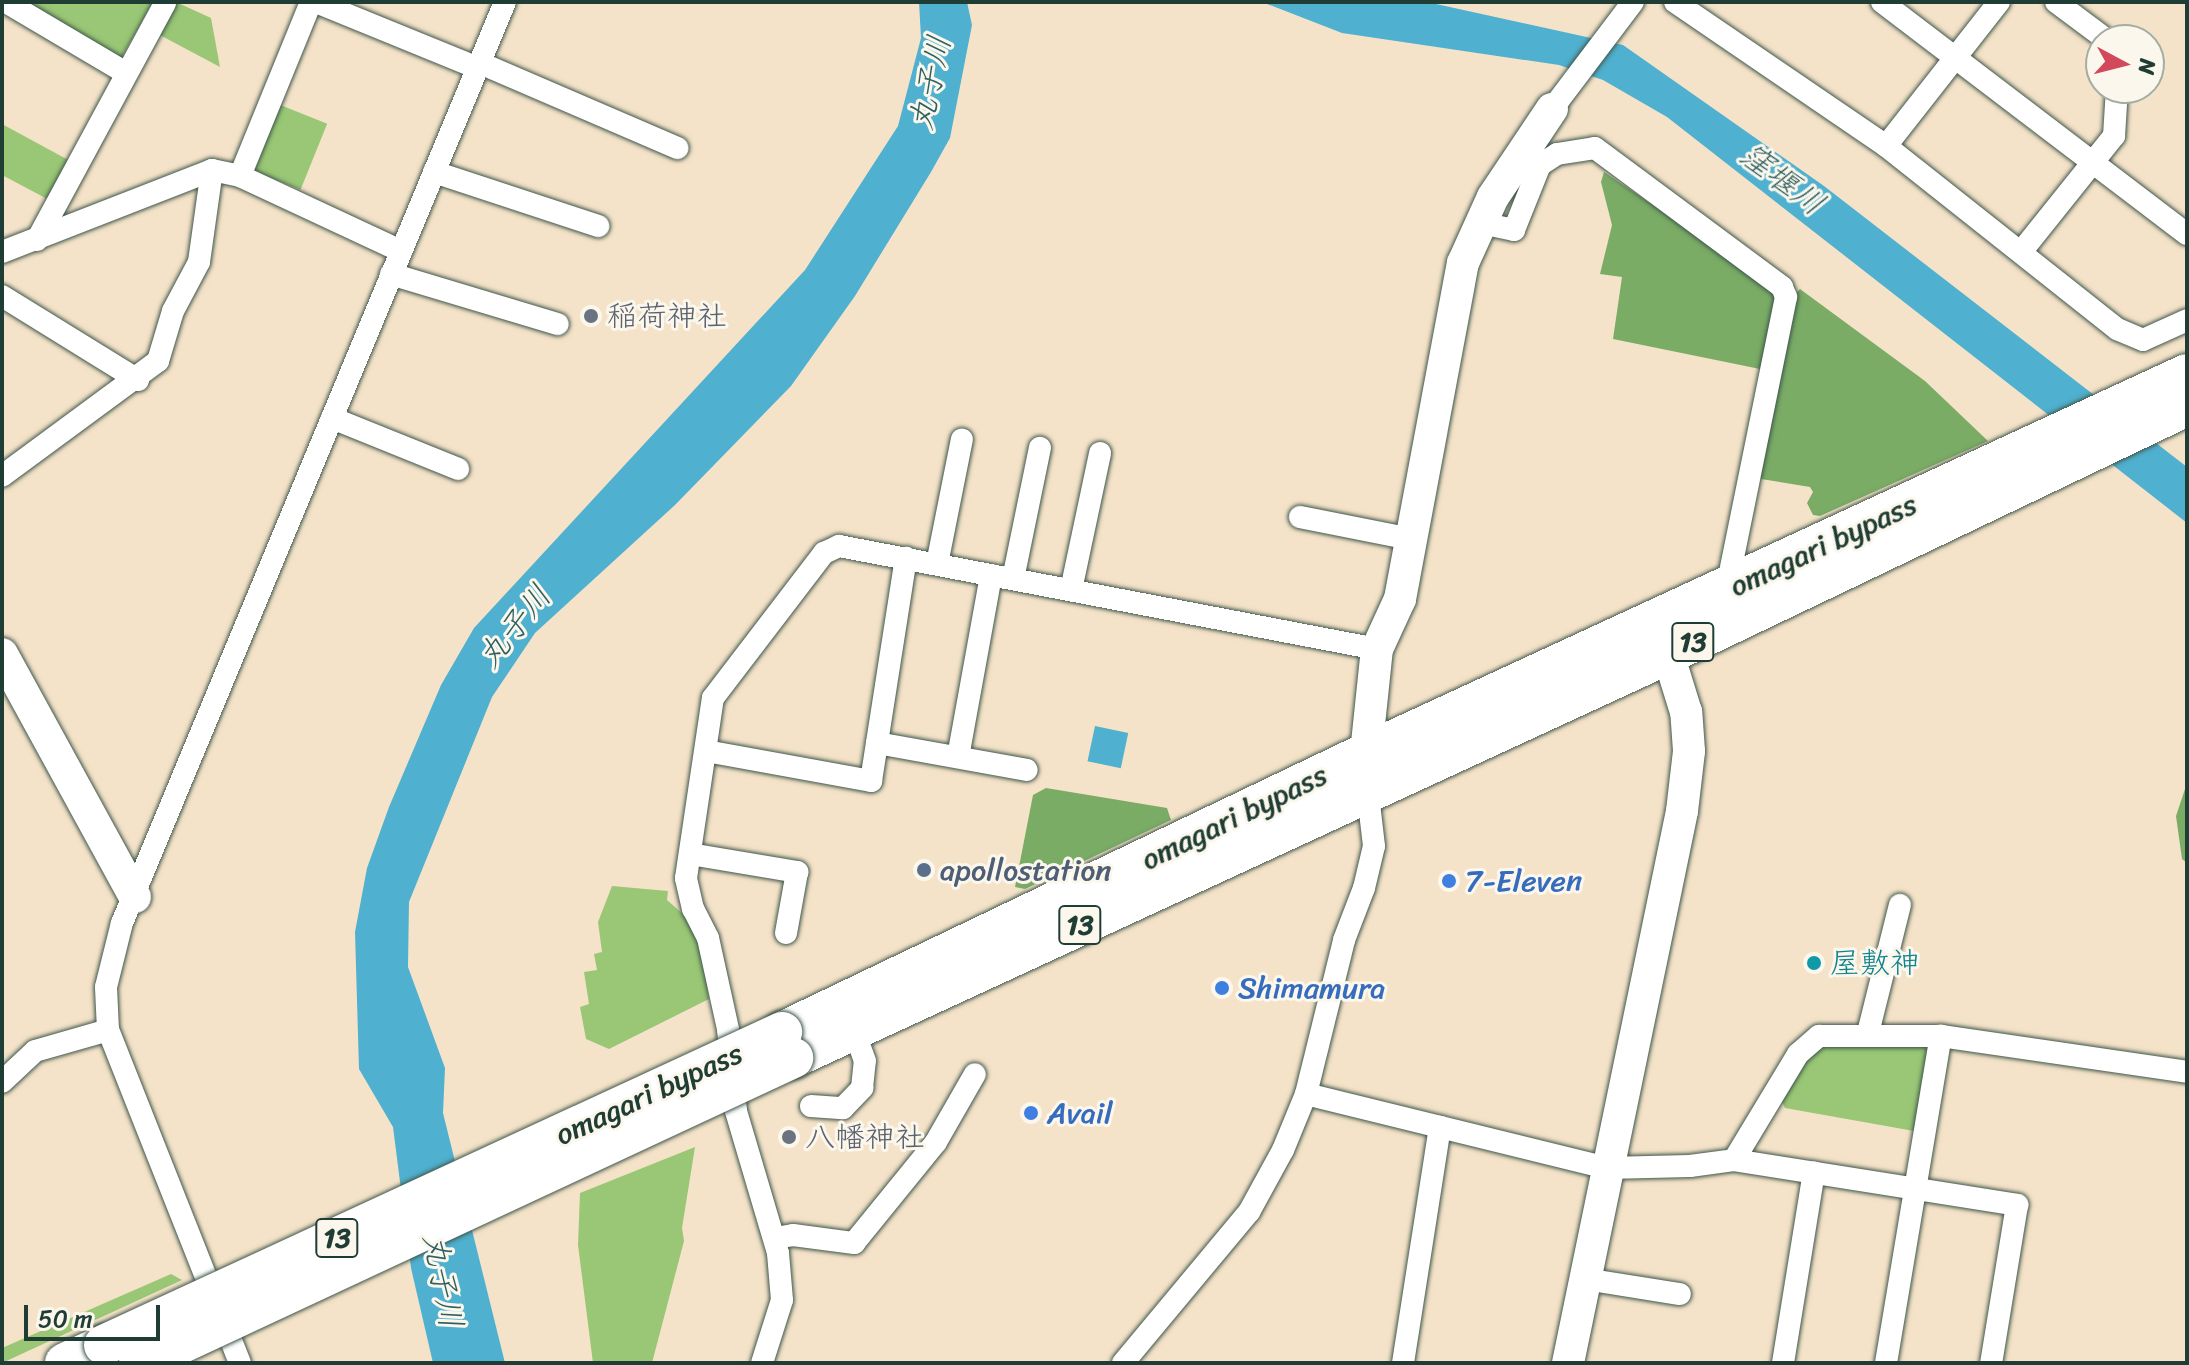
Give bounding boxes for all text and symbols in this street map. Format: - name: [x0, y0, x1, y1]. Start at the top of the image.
- north arrow: [2085, 24, 2165, 104]
- water label: 丸子川: [902, 32, 960, 134]
- text: N: [2127, 57, 2168, 77]
- water label: 窪堰川: [1732, 136, 1832, 224]
- place label: 稲荷神社: [607, 298, 727, 334]
- marker: 稲荷神社: [582, 307, 600, 325]
- street label: omagari bypass: [1724, 486, 1922, 604]
- water label: 丸子川: [470, 578, 560, 676]
- road number: 13: [1671, 618, 1715, 666]
- street label: omagari bypass: [1135, 756, 1333, 878]
- place label: apollostation: [940, 852, 1111, 888]
- marker: apollostation: [915, 861, 933, 879]
- place label: 7-Eleven: [1465, 863, 1582, 899]
- marker: 7-Eleven: [1440, 872, 1458, 890]
- road number: 13: [1058, 901, 1102, 949]
- place label: 屋敷神: [1830, 945, 1920, 981]
- marker: 屋敷神: [1805, 954, 1823, 972]
- place label: Shimamura: [1238, 970, 1385, 1006]
- marker: Shimamura: [1213, 979, 1231, 997]
- street label: omagari bypass: [550, 1035, 748, 1153]
- place label: Avail: [1047, 1095, 1113, 1131]
- marker: Avail: [1022, 1104, 1040, 1122]
- place label: 八幡神社: [805, 1119, 925, 1155]
- marker: 八幡神社: [780, 1128, 798, 1146]
- road number: 13: [315, 1214, 359, 1262]
- water label: 丸子川: [414, 1230, 470, 1332]
- scale bar: [28, 1289, 164, 1339]
- text: 50 m: [38, 1298, 93, 1340]

